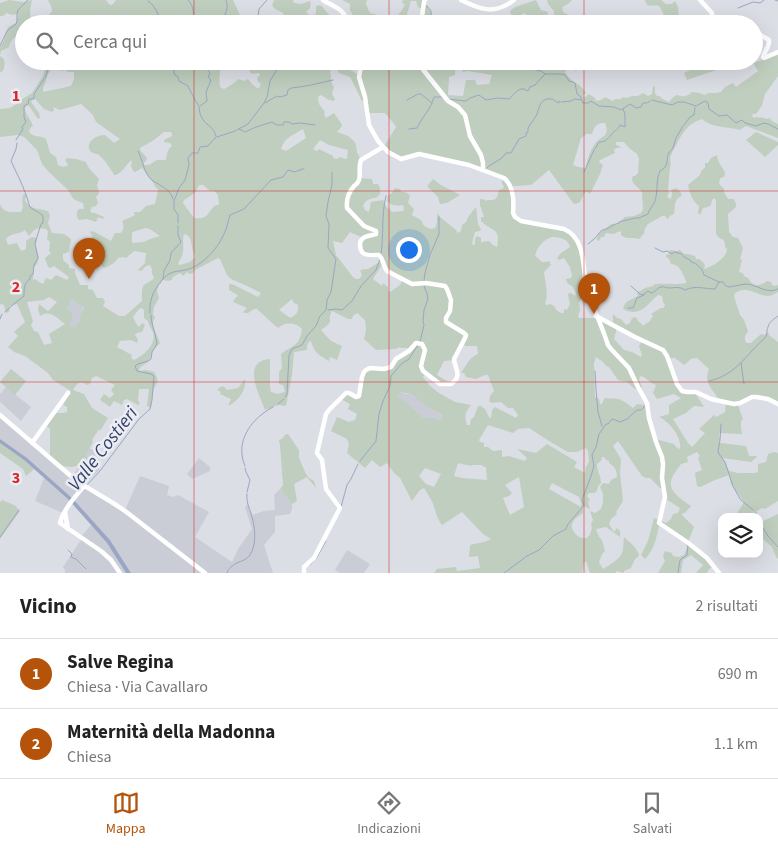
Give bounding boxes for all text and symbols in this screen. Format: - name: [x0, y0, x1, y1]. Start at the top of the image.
- search box: [15, 15, 763, 70]
- icon: search: [33, 29, 61, 57]
- text: Cerca qui: [73, 29, 147, 56]
- text: 1: [12, 85, 20, 107]
- your location: [396, 237, 422, 263]
- pin: 2: [73, 238, 105, 279]
- pin: 1: [578, 273, 610, 314]
- text: 2: [12, 276, 20, 298]
- water label: Valle Costieri: [62, 401, 145, 497]
- text: 3: [12, 467, 20, 489]
- map controls: [718, 513, 763, 558]
- button: layers: [718, 513, 763, 558]
- text: Vicino: [20, 591, 77, 621]
- text: 2 risultati: [696, 595, 758, 617]
- text: Salve Regina: [67, 649, 174, 676]
- text: 1: [32, 663, 40, 685]
- text: 690 m: [718, 663, 758, 685]
- text: Chiesa · Via Cavallaro: [67, 676, 208, 698]
- text: Maternità della Madonna: [67, 719, 275, 746]
- text: 2: [32, 733, 40, 755]
- text: 1.1 km: [714, 733, 758, 755]
- text: Chiesa: [67, 746, 111, 768]
- tab: Mappa: [106, 789, 145, 839]
- tab: Indicazioni: [357, 789, 421, 839]
- tab: Salvati: [633, 789, 672, 839]

